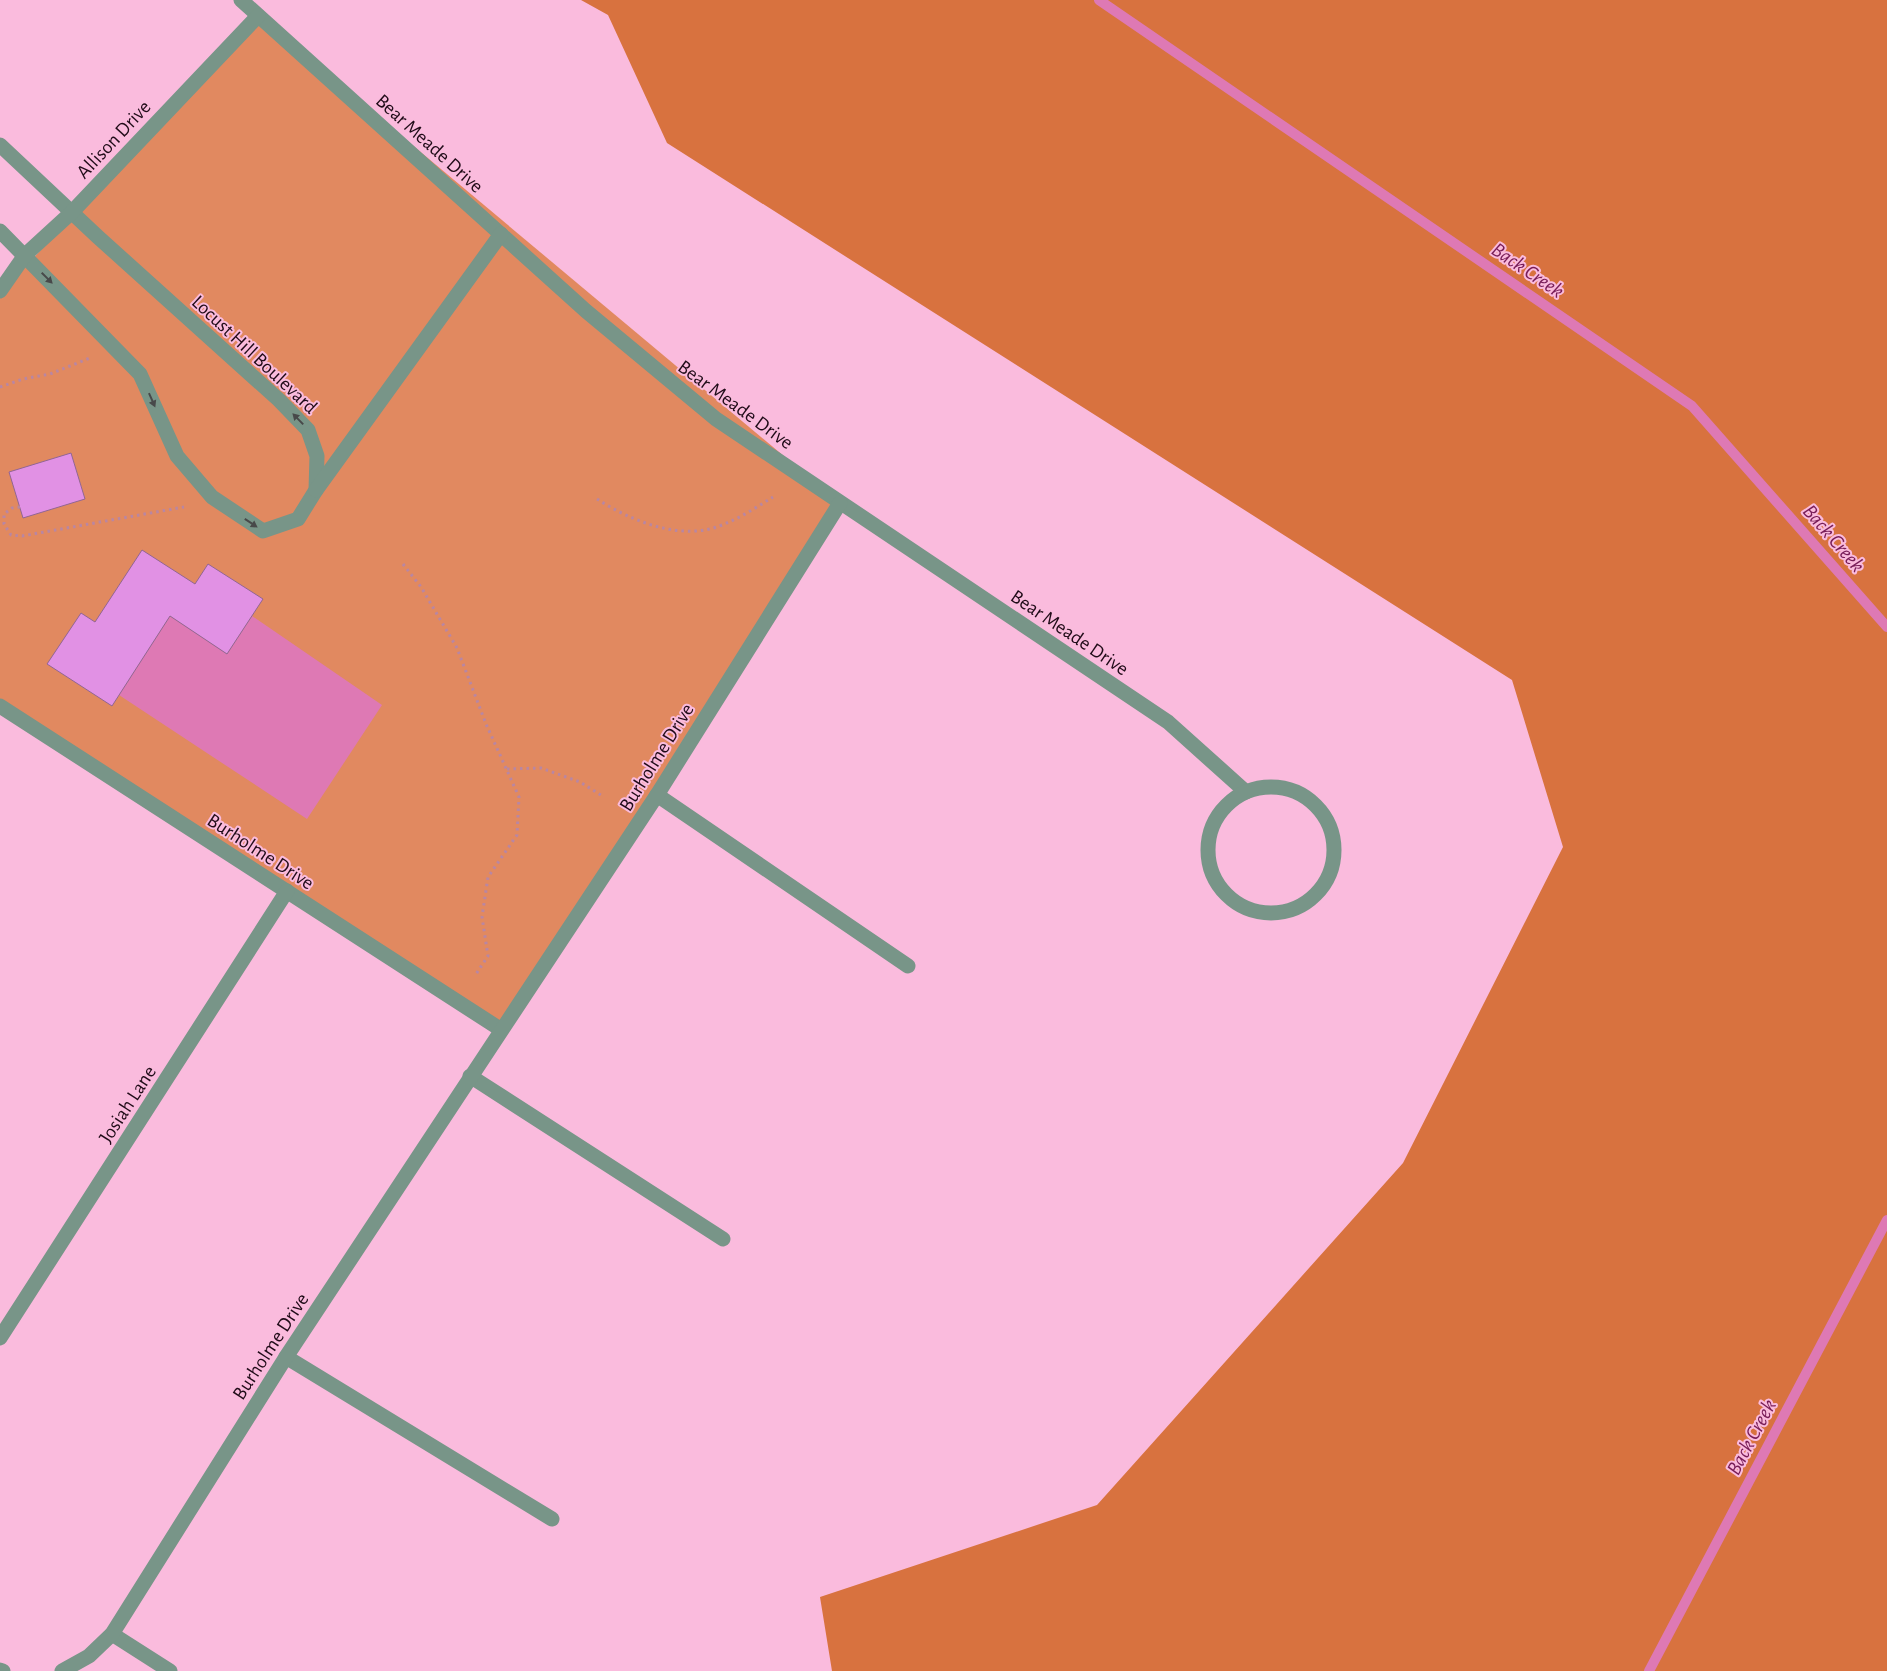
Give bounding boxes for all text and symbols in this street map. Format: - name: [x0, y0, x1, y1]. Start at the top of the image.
- street label: Bear Meade Drive: [372, 91, 487, 197]
- street label: Allison Drive: [73, 97, 155, 183]
- water label: Back Creek: [1488, 239, 1568, 302]
- one-way arrow: [41, 271, 53, 283]
- street label: Locust Hill Boulevard: [188, 292, 321, 418]
- street label: Bear Meade Drive: [674, 356, 797, 453]
- one-way arrow: [148, 393, 156, 407]
- one-way arrow: [292, 413, 304, 425]
- water label: Back Creek: [1799, 500, 1869, 576]
- one-way arrow: [244, 518, 258, 528]
- street label: Bear Meade Drive: [1007, 586, 1132, 679]
- street label: Burholme Drive: [616, 700, 698, 815]
- street label: Burholme Drive: [204, 810, 317, 894]
- street label: Josiah Lane: [96, 1062, 160, 1147]
- street label: Burholme Drive: [229, 1290, 313, 1403]
- water label: Back Creek: [1723, 1396, 1780, 1478]

